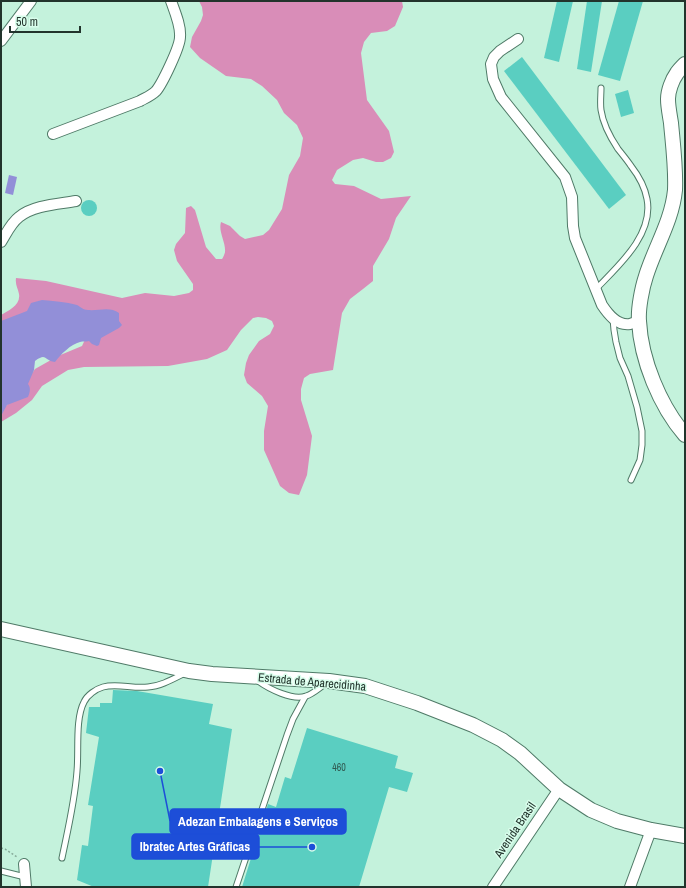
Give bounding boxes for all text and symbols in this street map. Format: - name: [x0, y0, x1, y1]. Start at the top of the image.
- scale bar: [10, 8, 80, 34]
- text: 50 m: [16, 14, 38, 30]
- street label: Estrada de Aparecidinha: [257, 669, 367, 695]
- house number: 460: [332, 761, 346, 774]
- street label: Avenida Brasil: [490, 799, 539, 862]
- callout: Adezan Embalagens e Serviços: [170, 809, 346, 834]
- text: Adezan Embalagens e Serviços: [178, 813, 338, 830]
- callout: Ibratec Artes Gráficas: [132, 834, 259, 859]
- text: Ibratec Artes Gráficas: [140, 838, 250, 855]

